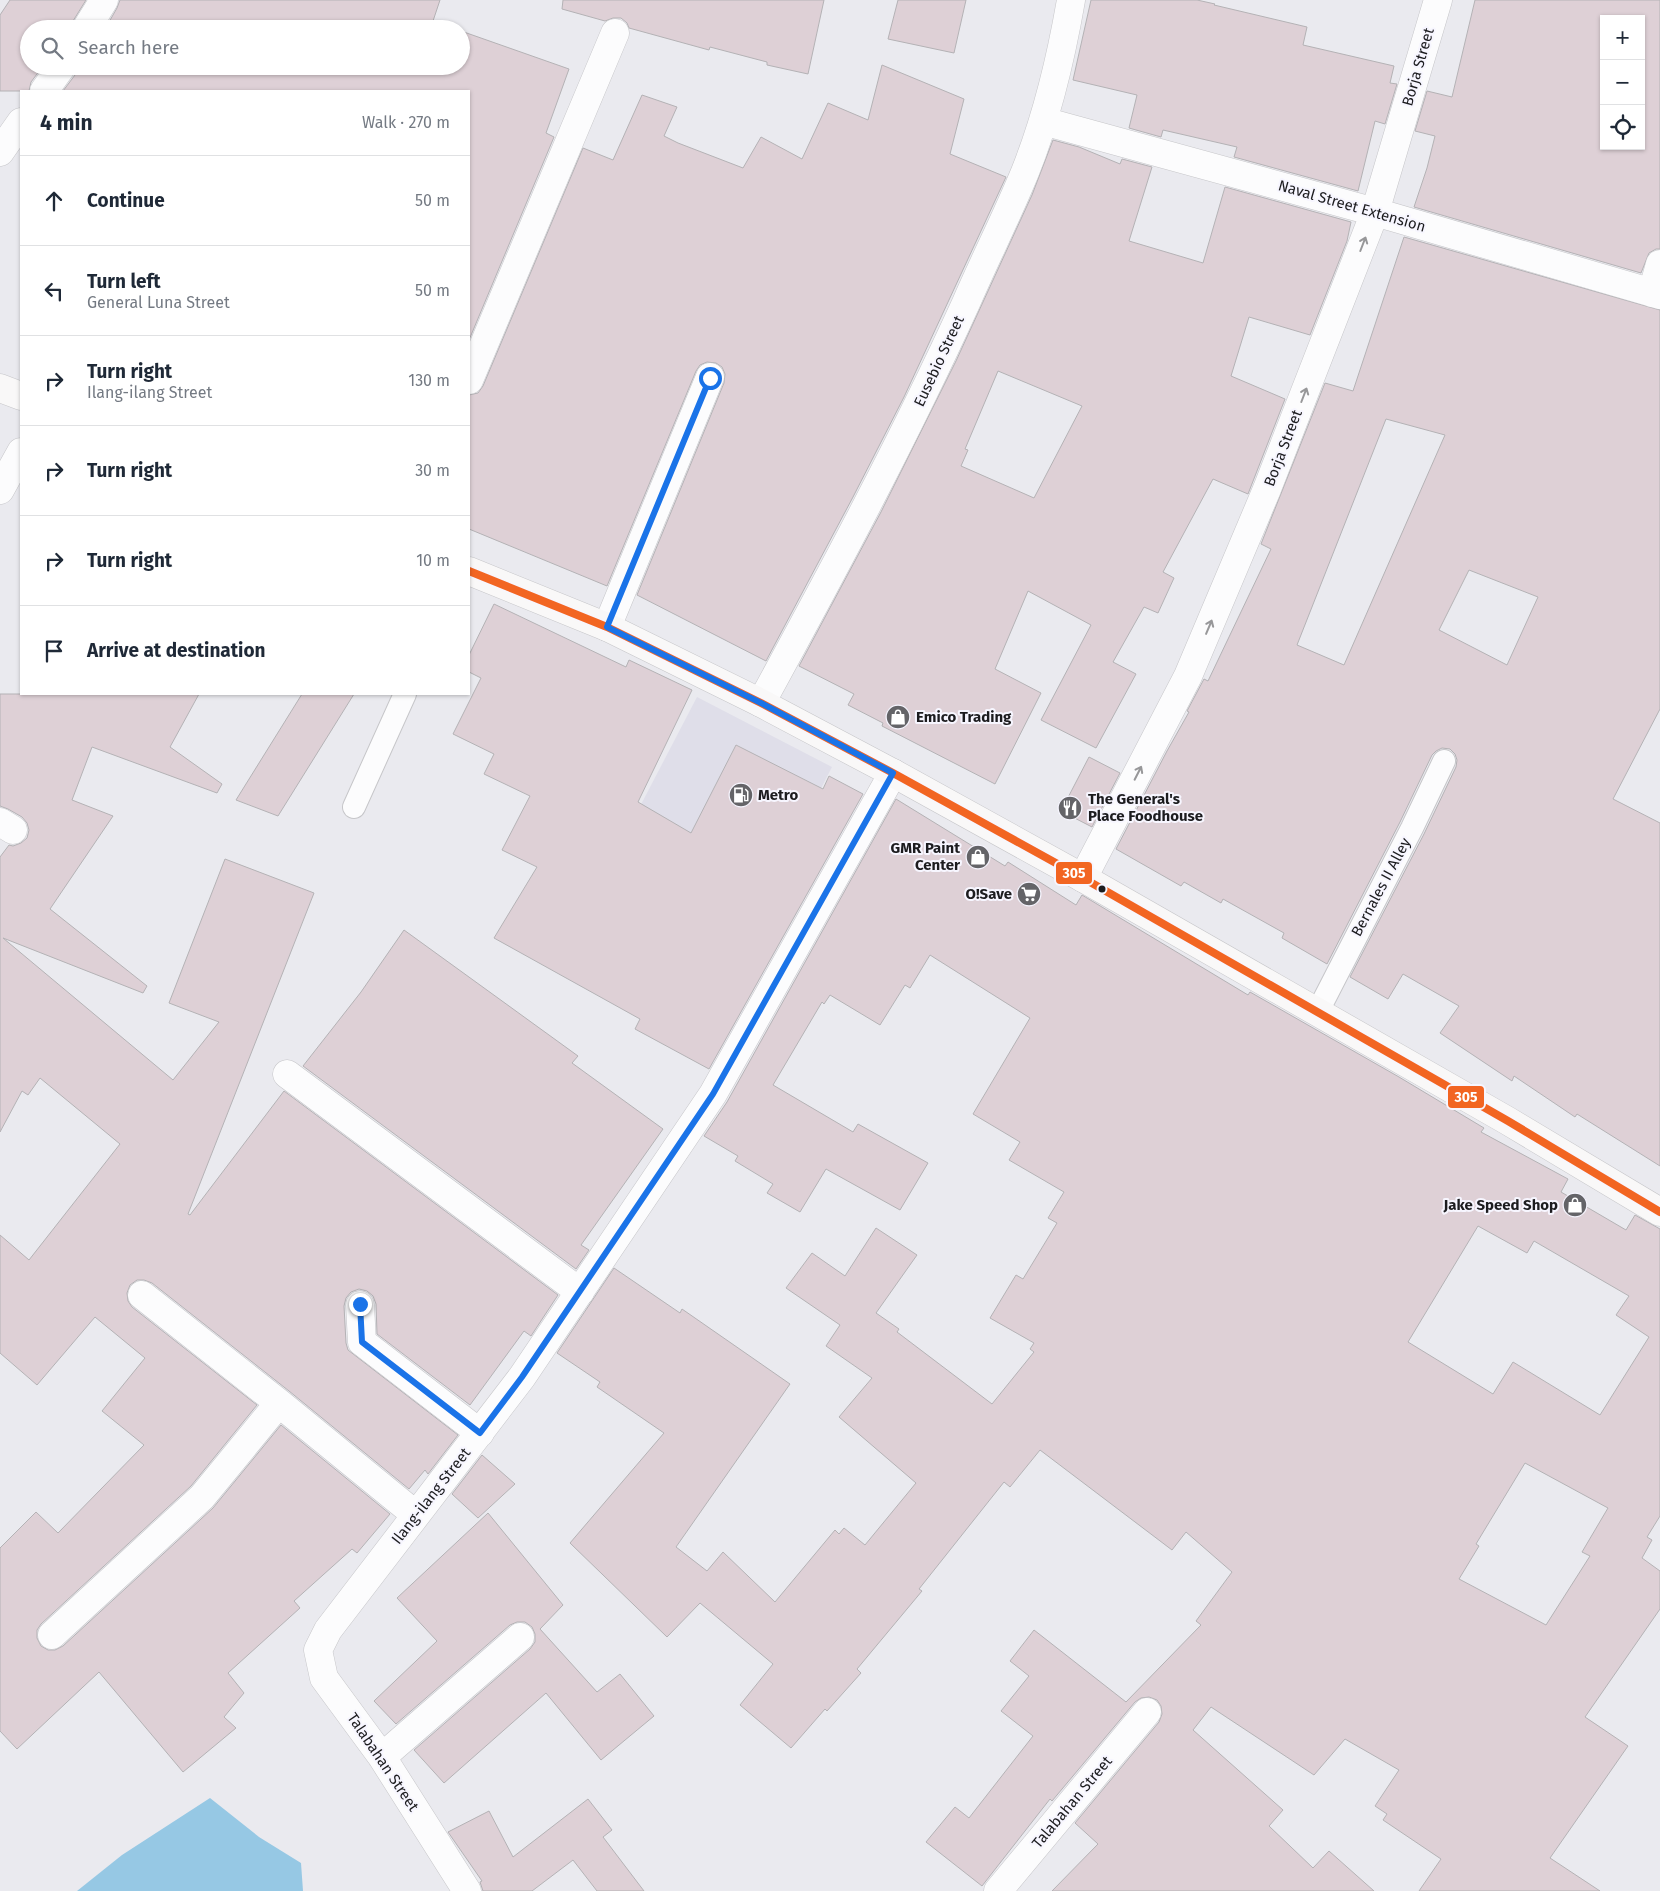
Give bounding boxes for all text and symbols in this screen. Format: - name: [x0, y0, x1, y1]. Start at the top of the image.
- map controls: [1600, 15, 1645, 150]
- button: +: [1600, 15, 1645, 60]
- search box: [20, 20, 470, 75]
- street label: Borja Street: [1398, 25, 1438, 108]
- icon: search: [38, 34, 66, 62]
- text: Search here: [78, 36, 179, 59]
- button: −: [1600, 60, 1645, 105]
- button: locate: [1600, 105, 1645, 150]
- text: 4 min: [40, 110, 93, 136]
- text: Walk · 270 m: [362, 113, 450, 132]
- street label: Naval Street Extension: [1276, 176, 1428, 236]
- icon: ahead: [40, 187, 68, 215]
- text: Continue: [87, 189, 165, 212]
- text: 50 m: [415, 191, 450, 210]
- one-way arrow: [1359, 237, 1368, 252]
- text: Turn left: [87, 270, 161, 293]
- icon: left: [40, 277, 68, 305]
- text: 50 m: [415, 281, 450, 300]
- text: General Luna Street: [87, 293, 230, 312]
- street label: Eusebio Street: [910, 312, 968, 409]
- text: Turn right: [87, 360, 172, 383]
- icon: right: [40, 367, 68, 395]
- route start: [699, 367, 722, 390]
- text: 130 m: [408, 371, 450, 390]
- text: Ilang-ilang Street: [87, 383, 212, 402]
- one-way arrow: [1300, 388, 1309, 404]
- street label: Borja Street: [1260, 407, 1306, 489]
- icon: right: [40, 457, 68, 485]
- text: Turn right: [87, 459, 172, 482]
- text: 30 m: [415, 461, 450, 480]
- icon: right: [40, 547, 68, 575]
- text: Turn right: [87, 549, 172, 572]
- text: 10 m: [416, 551, 450, 570]
- one-way arrow: [1204, 620, 1214, 635]
- icon: arrive: [40, 637, 68, 665]
- text: Arrive at destination: [87, 639, 266, 662]
- shop icon: Emico Trading: [885, 704, 911, 730]
- place label: Emico Trading: [916, 708, 1012, 726]
- one-way arrow: [1134, 766, 1143, 781]
- fuel station icon: Metro: [728, 782, 754, 808]
- place label: Metro: [758, 786, 798, 804]
- place label: The General's Place Foodhouse: [1088, 790, 1203, 825]
- restaurant icon: The General's Place Foodhouse: [1057, 795, 1083, 821]
- street label: Bernales II Alley: [1347, 834, 1415, 939]
- place label: GMR Paint Center: [891, 839, 961, 874]
- shop icon: GMR Paint Center: [965, 844, 991, 870]
- line badge: 305: [1055, 861, 1093, 885]
- text: 305: [1062, 865, 1086, 882]
- supermarket icon: O!Save: [1016, 881, 1042, 907]
- unlabelled marker: [1097, 884, 1107, 894]
- place label: O!Save: [966, 885, 1012, 903]
- line badge: 305: [1447, 1085, 1485, 1109]
- text: 305: [1454, 1089, 1478, 1106]
- shop icon: Jake Speed Shop: [1562, 1192, 1588, 1218]
- place label: Jake Speed Shop: [1443, 1196, 1558, 1214]
- route end: [349, 1293, 372, 1316]
- street label: Ilang-ilang Street: [388, 1444, 475, 1548]
- street label: Talabahan Street: [343, 1709, 423, 1815]
- street label: Talabahan Street: [1028, 1752, 1116, 1852]

